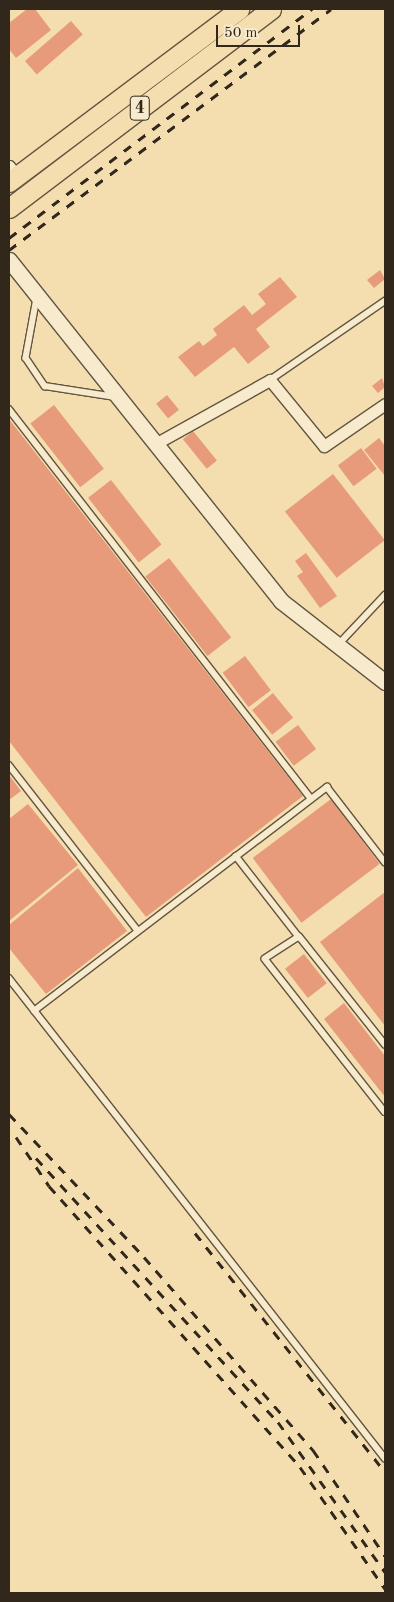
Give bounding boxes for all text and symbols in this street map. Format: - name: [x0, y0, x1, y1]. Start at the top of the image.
- scale bar: [219, 15, 303, 47]
- text: 50 m: [224, 26, 258, 41]
- road number: 4: [129, 92, 151, 124]

